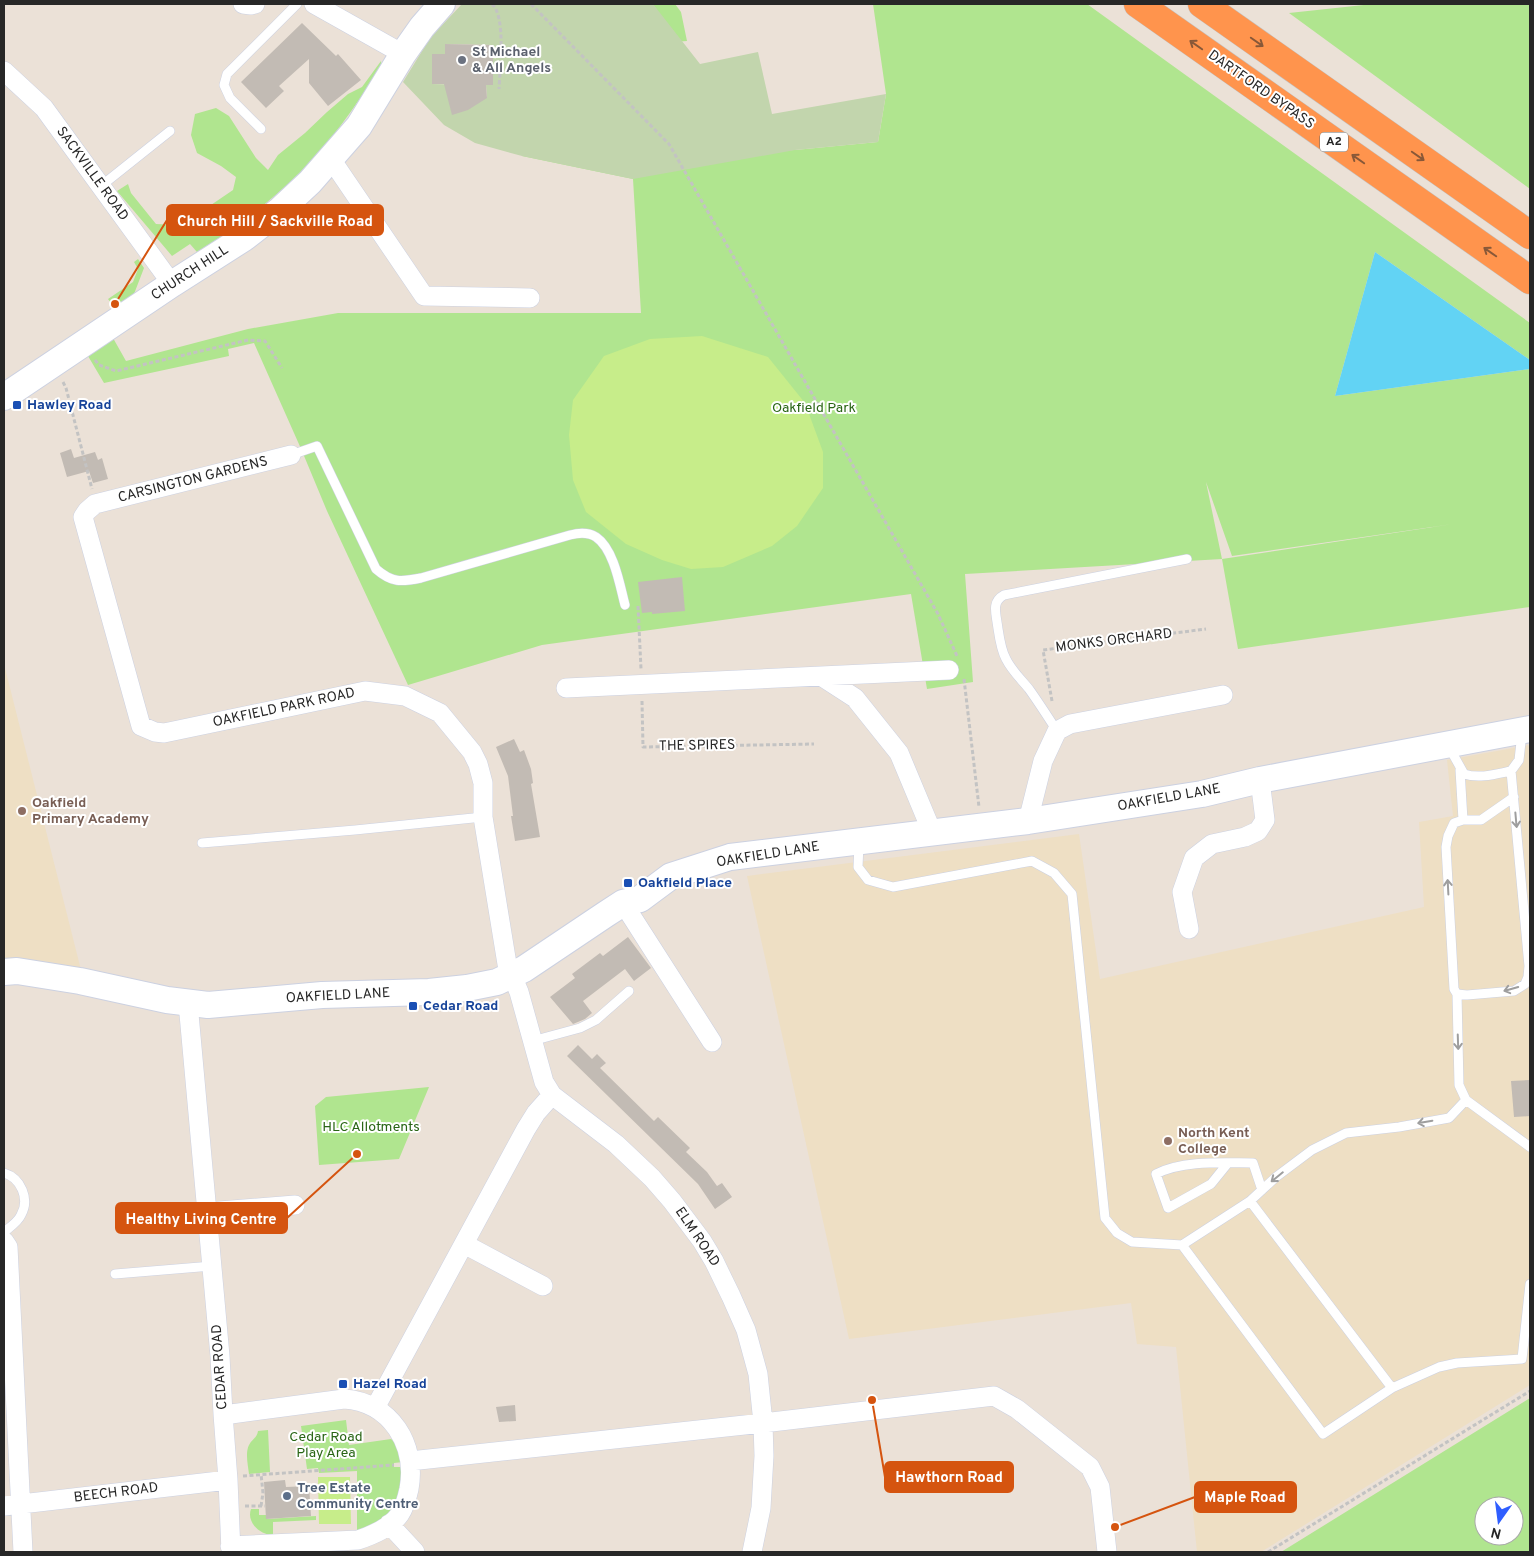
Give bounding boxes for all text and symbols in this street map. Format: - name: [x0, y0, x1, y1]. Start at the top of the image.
- one-way arrow: [1249, 37, 1263, 47]
- one-way arrow: [1189, 40, 1203, 50]
- place label: St Michael & All Angels: [472, 44, 551, 77]
- street label: DARTFORD BYPASS: [1205, 47, 1317, 133]
- marker: St Michael & All Angels: [456, 54, 468, 66]
- street label: SACKVILLE ROAD: [52, 124, 132, 224]
- road number: A2: [1320, 132, 1348, 152]
- one-way arrow: [1411, 151, 1425, 161]
- one-way arrow: [1351, 154, 1365, 164]
- callout: Church Hill / Sackville Road: [167, 205, 383, 235]
- text: Church Hill / Sackville Road: [177, 213, 373, 232]
- street label: CHURCH HILL: [148, 242, 232, 304]
- one-way arrow: [1484, 247, 1498, 257]
- place label: Hawley Road: [27, 397, 112, 414]
- marker: Hawley Road: [11, 399, 23, 411]
- park label: Oakfield Park: [772, 400, 856, 417]
- street label: CARSINGTON GARDENS: [116, 453, 270, 507]
- street label: MONKS ORCHARD: [1055, 625, 1173, 657]
- street label: OAKFIELD PARK ROAD: [211, 685, 357, 731]
- street label: THE SPIRES: [659, 737, 735, 755]
- street label: OAKFIELD LANE: [1116, 781, 1222, 815]
- place label: Oakfield Primary Academy: [32, 795, 149, 828]
- marker: Oakfield Primary Academy: [16, 805, 28, 817]
- one-way arrow: [1512, 812, 1521, 828]
- street label: OAKFIELD LANE: [715, 838, 821, 872]
- place label: Oakfield Place: [638, 875, 732, 892]
- marker: Oakfield Place: [622, 877, 634, 889]
- one-way arrow: [1444, 880, 1453, 896]
- street label: OAKFIELD LANE: [285, 985, 391, 1007]
- one-way arrow: [1504, 985, 1520, 995]
- place label: Cedar Road: [423, 998, 498, 1015]
- marker: Cedar Road: [407, 1000, 419, 1012]
- one-way arrow: [1453, 1034, 1462, 1050]
- one-way arrow: [1418, 1118, 1434, 1127]
- park label: HLC Allotments: [322, 1119, 420, 1136]
- place label: North Kent College: [1178, 1125, 1250, 1158]
- marker: North Kent College: [1162, 1135, 1174, 1147]
- one-way arrow: [1271, 1172, 1284, 1183]
- callout: Healthy Living Centre: [116, 1203, 287, 1233]
- street label: ELM ROAD: [671, 1204, 723, 1270]
- text: Healthy Living Centre: [125, 1211, 277, 1230]
- street label: CEDAR ROAD: [209, 1324, 231, 1410]
- place label: Hazel Road: [353, 1376, 427, 1393]
- marker: Hazel Road: [337, 1378, 349, 1390]
- park label: Cedar Road Play Area: [289, 1429, 363, 1462]
- callout: Hawthorn Road: [885, 1462, 1013, 1492]
- text: Hawthorn Road: [895, 1469, 1003, 1488]
- street label: BEECH ROAD: [73, 1479, 159, 1507]
- place label: Tree Estate Community Centre: [297, 1480, 419, 1513]
- callout: Maple Road: [1195, 1482, 1296, 1512]
- text: Maple Road: [1204, 1489, 1286, 1508]
- marker: Tree Estate Community Centre: [281, 1490, 293, 1502]
- north arrow: [1474, 1496, 1524, 1546]
- text: N: [1489, 1523, 1503, 1542]

